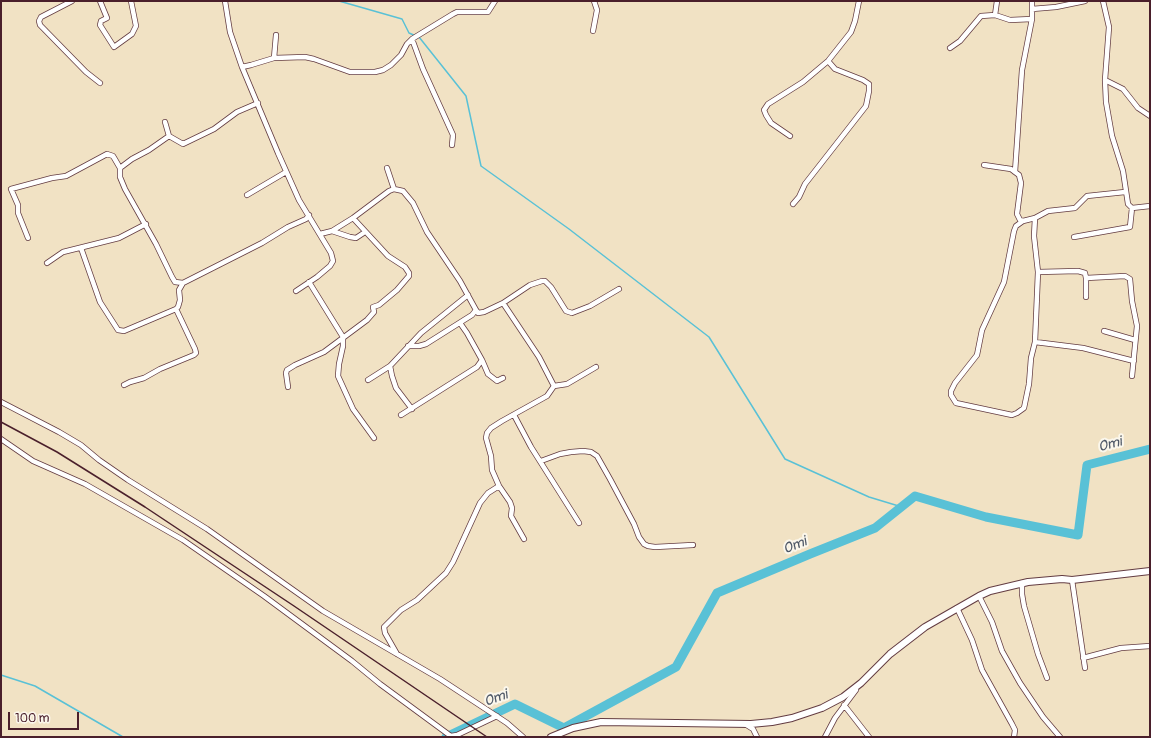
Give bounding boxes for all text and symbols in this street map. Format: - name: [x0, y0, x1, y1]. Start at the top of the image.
- water label: Omi: [1096, 434, 1124, 456]
- water label: Omi: [781, 534, 809, 558]
- water label: Omi: [482, 687, 510, 711]
- scale bar: [10, 704, 81, 730]
- text: 100 m: [15, 711, 49, 726]

